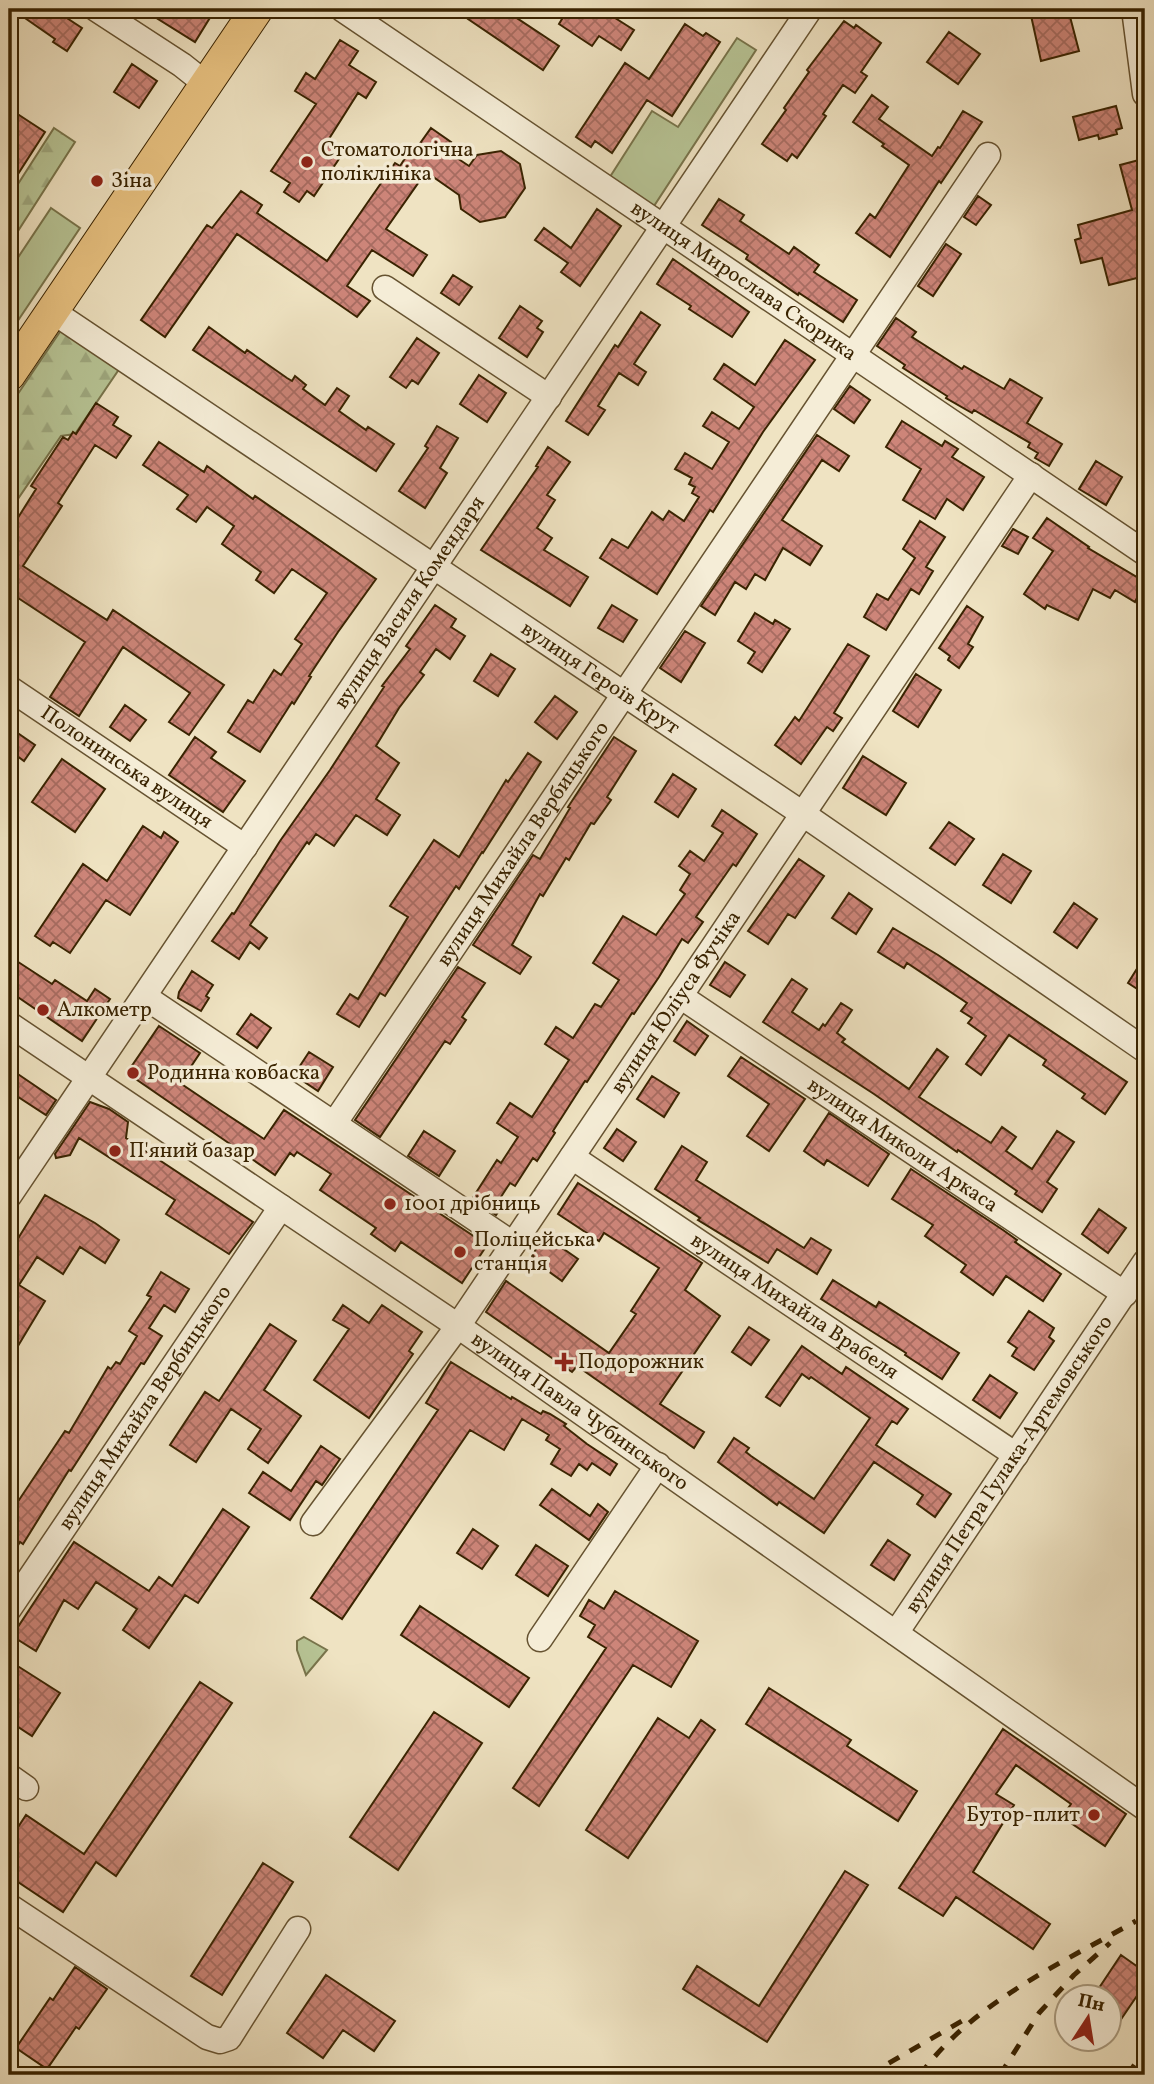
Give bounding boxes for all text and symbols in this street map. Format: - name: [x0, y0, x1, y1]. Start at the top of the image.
- place label: Стоматологічна поліклініка: [321, 136, 474, 189]
- marker: Стоматологічна поліклініка: [299, 154, 315, 170]
- place label: Зіна: [111, 167, 153, 196]
- marker: Зіна: [89, 173, 105, 189]
- street label: вулиця Мирослава Скорика: [625, 194, 862, 368]
- street label: вулиця Василя Комендаря: [327, 490, 492, 715]
- street label: вулиця Героїв Крут: [515, 615, 686, 742]
- street label: Полонинська вулиця: [35, 699, 219, 836]
- street label: вулиця Михайла Вербицького: [430, 715, 616, 972]
- street label: вулиця Юліуса Фучіка: [604, 905, 748, 1099]
- place label: Алкометр: [57, 996, 152, 1025]
- marker: Алкометр: [35, 1002, 51, 1018]
- place label: Родинна ковбаска: [147, 1059, 320, 1088]
- marker: Родинна ковбаска: [125, 1065, 141, 1081]
- street label: вулиця Миколи Аркаса: [801, 1071, 1004, 1220]
- place label: П'яний базар: [129, 1137, 255, 1166]
- marker: П'яний базар: [107, 1143, 123, 1159]
- place label: 1001 дрібниць: [404, 1190, 541, 1219]
- marker: 1001 дрібниць: [382, 1196, 398, 1212]
- place label: Поліцейська станція: [474, 1226, 596, 1279]
- street label: вулиця Михайла Врабеля: [685, 1226, 904, 1387]
- marker: Поліцейська станція: [452, 1244, 468, 1260]
- street label: вулиця Михайла Вербицького: [52, 1279, 238, 1536]
- street label: вулиця Петра Гулака-Артемовського: [899, 1310, 1120, 1619]
- street label: вулиця Павла Чубинського: [465, 1325, 695, 1498]
- place label: Подорожник: [578, 1348, 704, 1377]
- marker: Подорожник: [556, 1354, 572, 1370]
- place label: Бутор-плит: [966, 1801, 1080, 1830]
- marker: Бутор-плит: [1086, 1807, 1102, 1823]
- north arrow: [1052, 1982, 1122, 2052]
- text: Пн: [1075, 1988, 1107, 2019]

